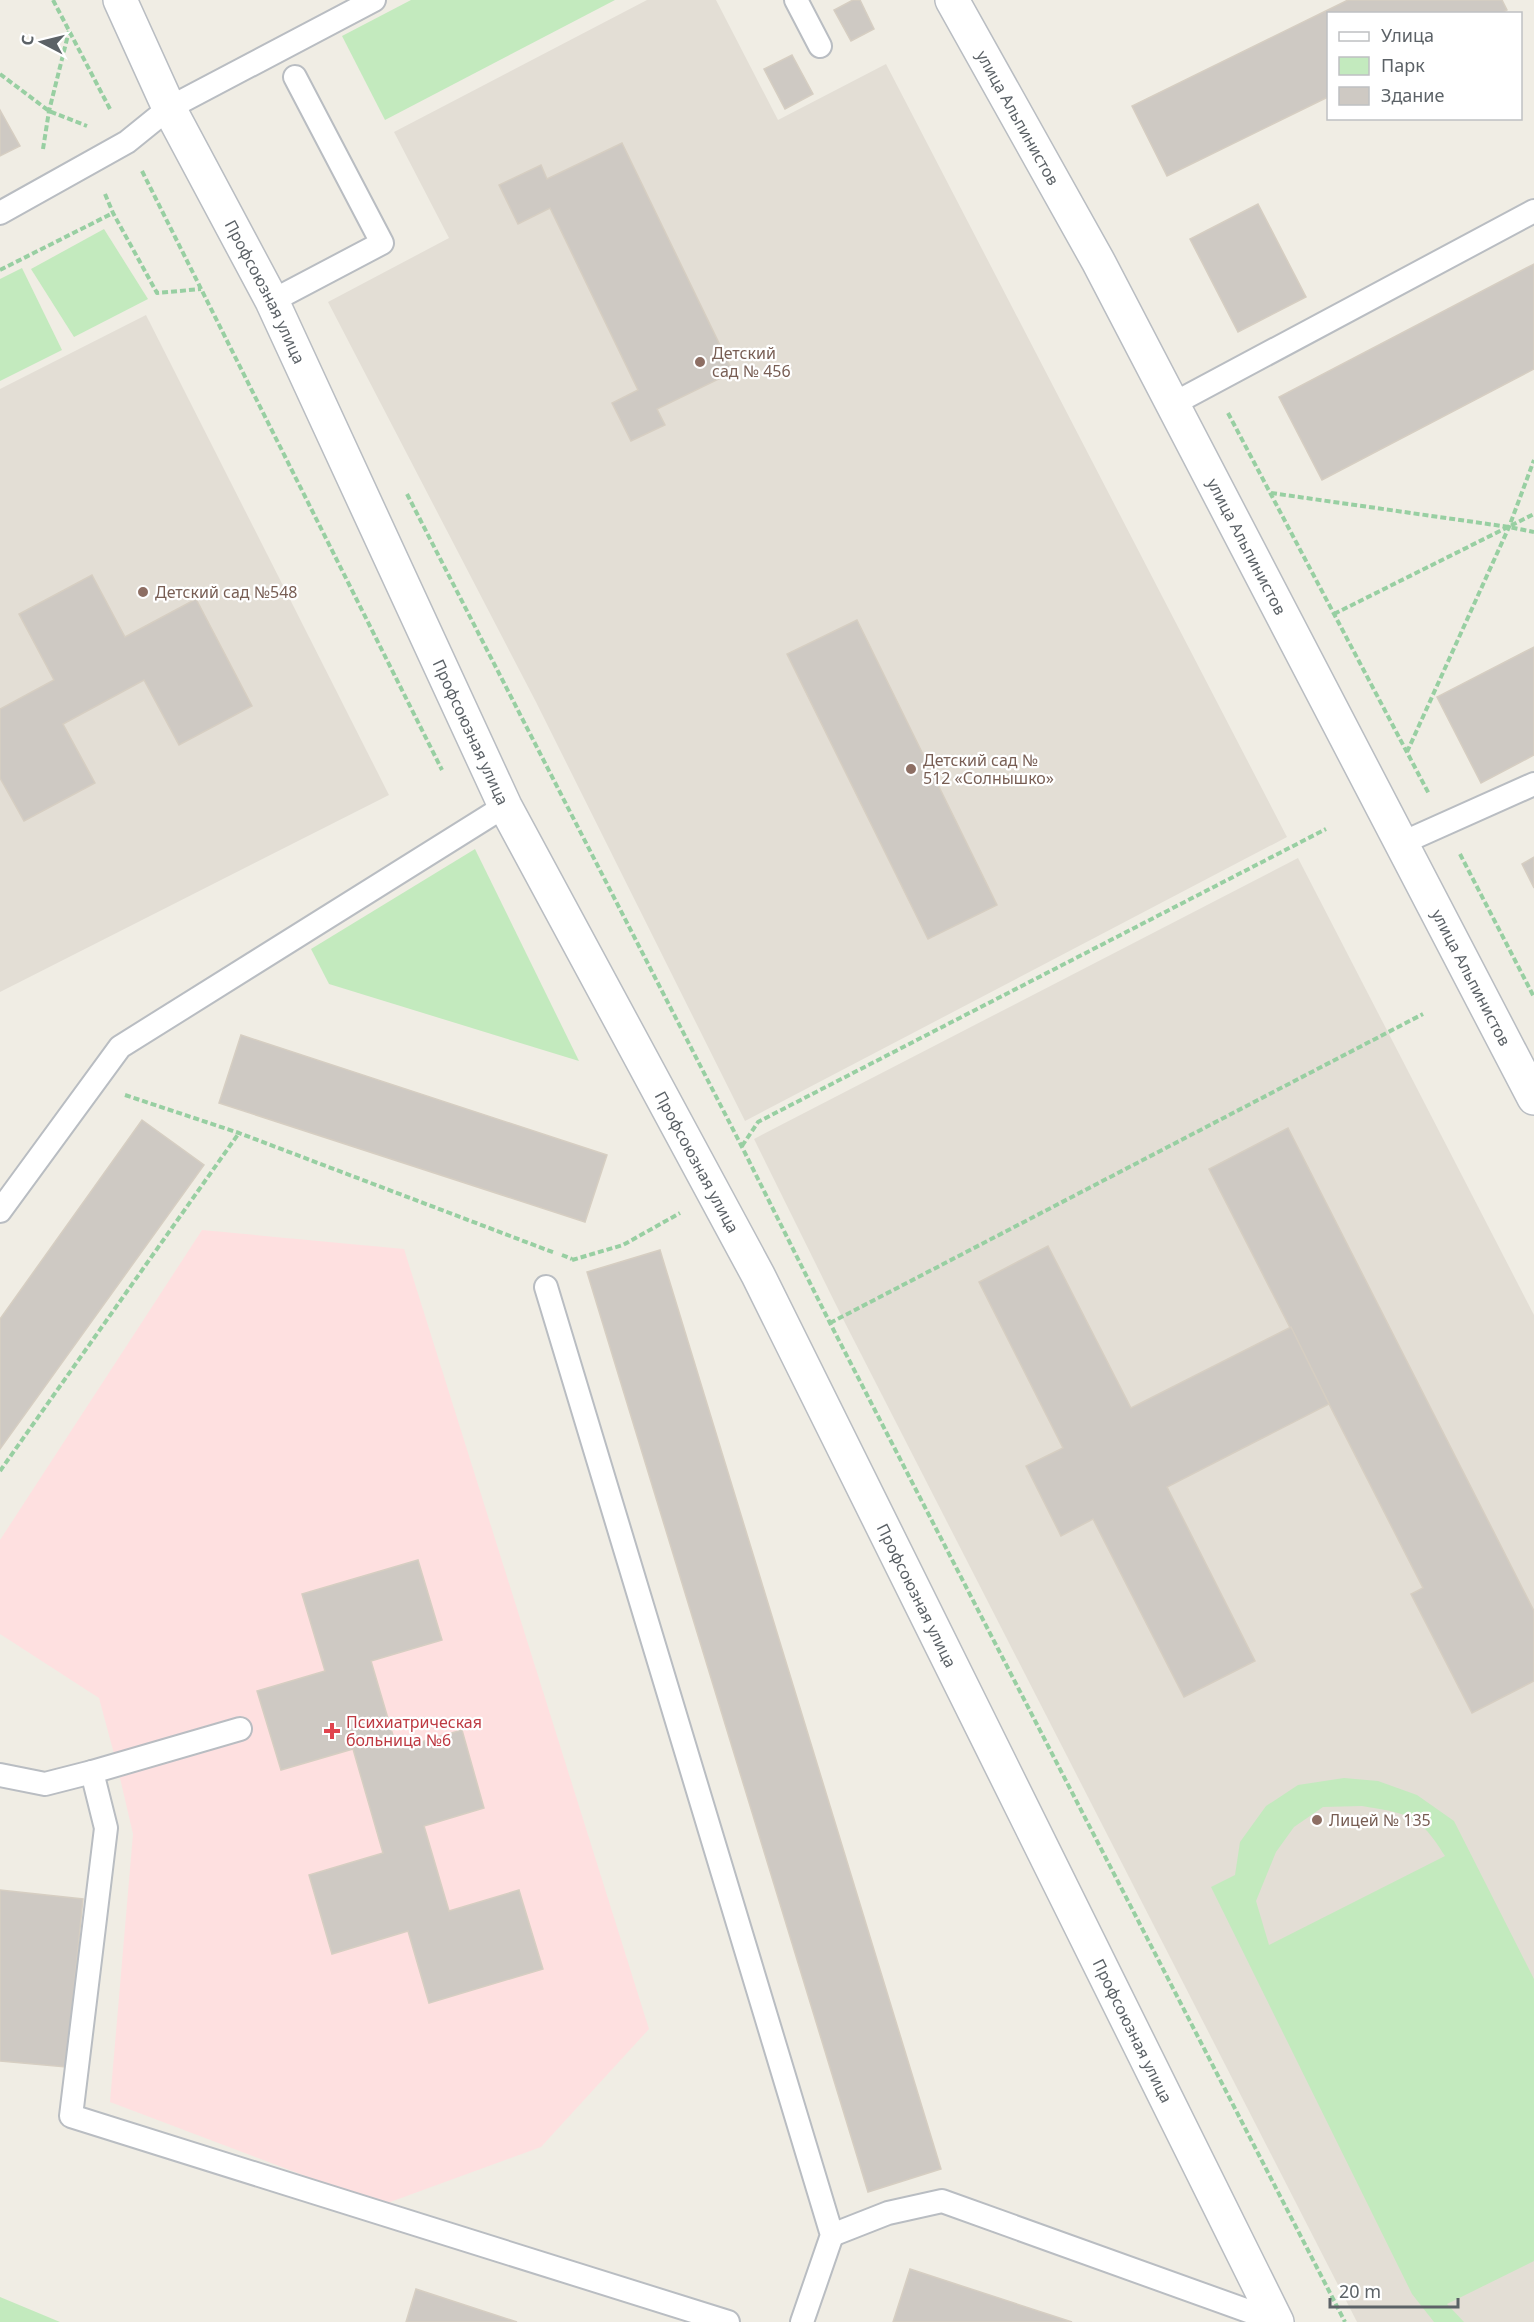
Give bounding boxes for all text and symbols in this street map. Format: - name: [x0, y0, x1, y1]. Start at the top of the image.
- north arrow: [12, 12, 72, 72]
- legend: [1327, 12, 1522, 120]
- text: Улица: [1381, 23, 1434, 47]
- text: С: [16, 34, 39, 47]
- street label: улица Альпинистов: [971, 47, 1064, 189]
- text: Парк: [1381, 53, 1425, 77]
- text: Здание: [1381, 83, 1445, 107]
- street label: Профсоюзная улица: [220, 216, 310, 367]
- place label: Детский сад № 456: [712, 342, 791, 382]
- marker: Детский сад № 456: [693, 355, 707, 369]
- street label: улица Альпинистов: [1202, 474, 1291, 619]
- place label: Детский сад №548: [155, 581, 297, 603]
- marker: Детский сад №548: [136, 585, 150, 599]
- street label: Профсоюзная улица: [428, 656, 514, 808]
- place label: Детский сад № 512 «Солнышко»: [923, 749, 1054, 789]
- marker: Детский сад № 512 «Солнышко»: [904, 762, 918, 776]
- street label: улица Альпинистов: [1427, 905, 1516, 1050]
- street label: Профсоюзная улица: [650, 1087, 744, 1237]
- street label: Профсоюзная улица: [872, 1520, 962, 1671]
- place label: Психиатрическая больница №6: [346, 1711, 482, 1751]
- marker: Психиатрическая больница №6: [323, 1722, 341, 1740]
- place label: Лицей № 135: [1329, 1809, 1431, 1831]
- marker: Лицей № 135: [1310, 1813, 1324, 1827]
- street label: Профсоюзная улица: [1088, 1955, 1178, 2107]
- scale bar: [1330, 2271, 1458, 2309]
- text: 20 m: [1339, 2279, 1381, 2303]

